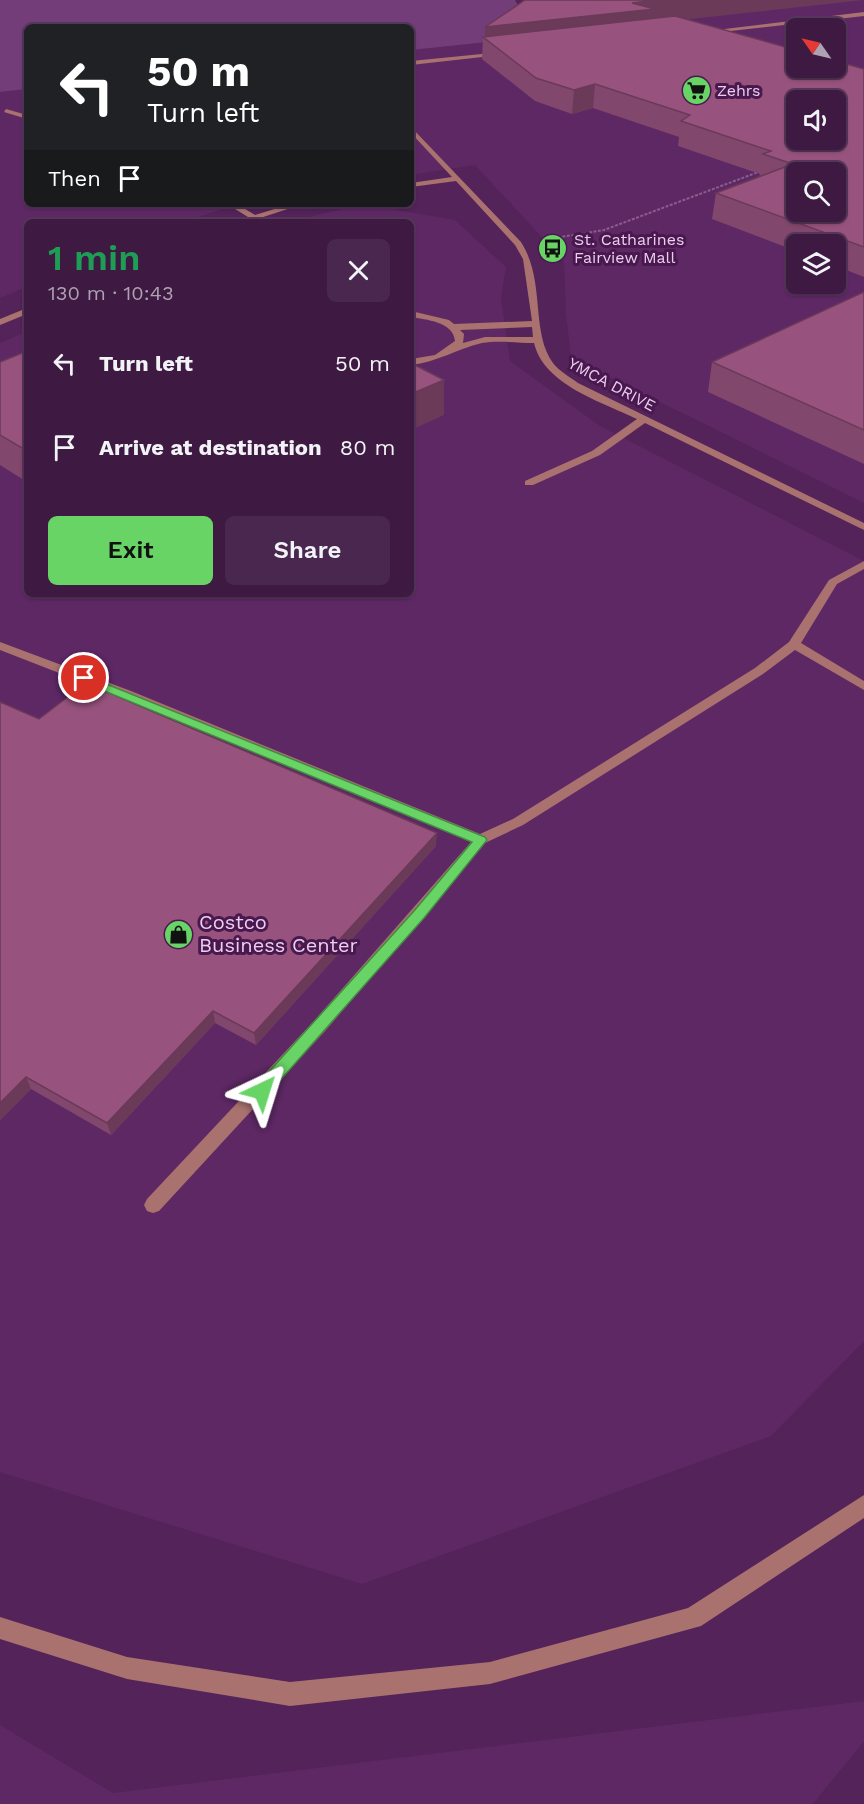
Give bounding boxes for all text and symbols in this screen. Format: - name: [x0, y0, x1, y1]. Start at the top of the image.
- north arrow: [786, 18, 846, 78]
- map controls: [786, 18, 846, 294]
- text: 50 m: [147, 47, 250, 96]
- icon: left: [48, 48, 126, 126]
- supermarket icon: Zehrs: [680, 74, 712, 106]
- place label: Zehrs: [717, 81, 760, 100]
- button: sound: [786, 90, 846, 150]
- text: Turn left: [147, 97, 259, 129]
- icon: arrive: [113, 162, 146, 195]
- button: search: [786, 162, 846, 222]
- text: Then: [48, 166, 101, 191]
- place label: St. Catharines Fairview Mall: [574, 230, 684, 267]
- bus stop icon: St. Catharines Fairview Mall: [537, 232, 569, 264]
- button: layers: [786, 234, 846, 294]
- text: 1 min: [48, 237, 140, 279]
- button: close: [327, 239, 390, 302]
- text: 130 m · 10:43: [48, 281, 174, 305]
- icon: left: [48, 347, 81, 380]
- text: Turn left: [99, 351, 193, 376]
- text: 50 m: [335, 351, 390, 376]
- street label: YMCA DRIVE: [565, 353, 659, 415]
- icon: arrive: [48, 431, 81, 464]
- text: Arrive at destination: [99, 435, 322, 460]
- text: 80 m: [340, 435, 395, 460]
- button: Exit: [48, 516, 213, 585]
- button: Share: [225, 516, 390, 585]
- pin: [58, 652, 109, 703]
- icon: arrive: [67, 661, 100, 694]
- place label: Costco Business Center: [199, 910, 358, 957]
- shop icon: Costco Business Center: [162, 918, 194, 950]
- position arrow: [230, 1059, 294, 1123]

